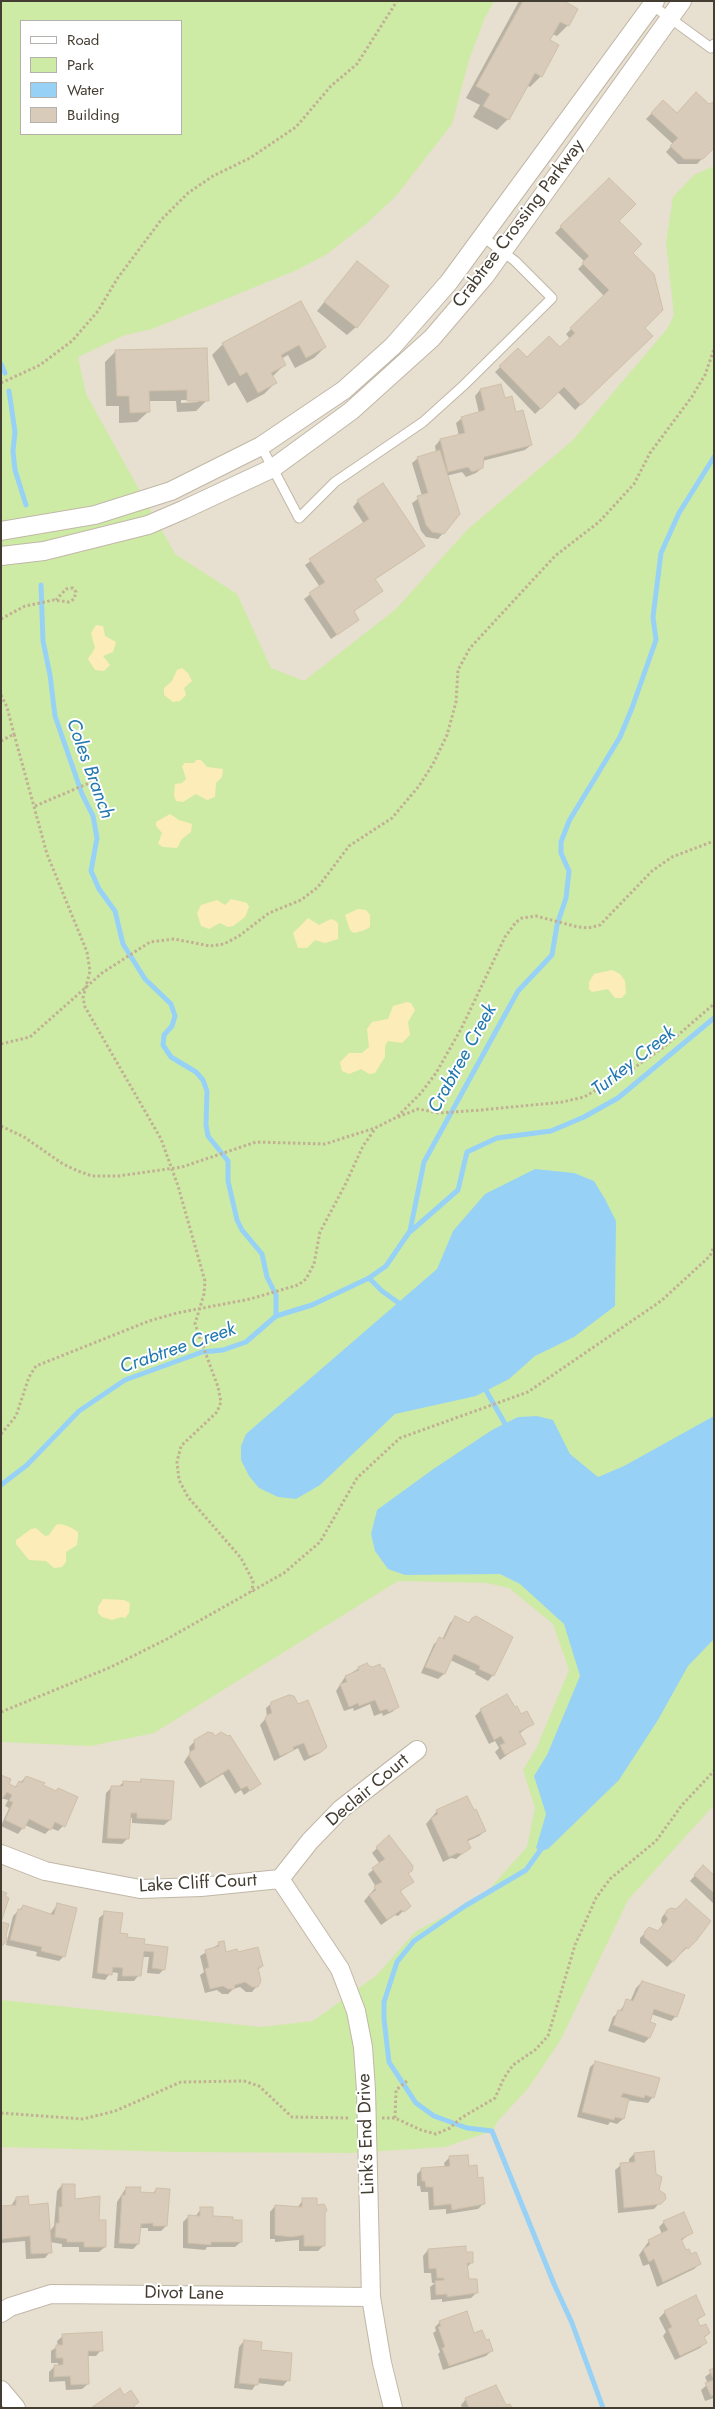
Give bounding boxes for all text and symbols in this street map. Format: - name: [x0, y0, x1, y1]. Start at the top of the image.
- legend: [20, 20, 182, 135]
- text: Road: [67, 29, 99, 51]
- text: Park: [67, 54, 94, 76]
- text: Water: [67, 79, 104, 101]
- text: Building: [67, 104, 119, 126]
- street label: Crabtree Crossing Parkway: [449, 136, 589, 312]
- water label: Coles Branch: [60, 716, 118, 822]
- water label: Crabtree Creek: [424, 1001, 502, 1117]
- water label: Turkey Creek: [588, 1022, 680, 1102]
- water label: Crabtree Creek: [117, 1319, 239, 1379]
- street label: Declair Court: [322, 1750, 414, 1832]
- street label: Lake Cliff Court: [139, 1870, 257, 1898]
- street label: Link's End Drive: [354, 2073, 380, 2195]
- street label: Divot Lane: [144, 2283, 224, 2305]

